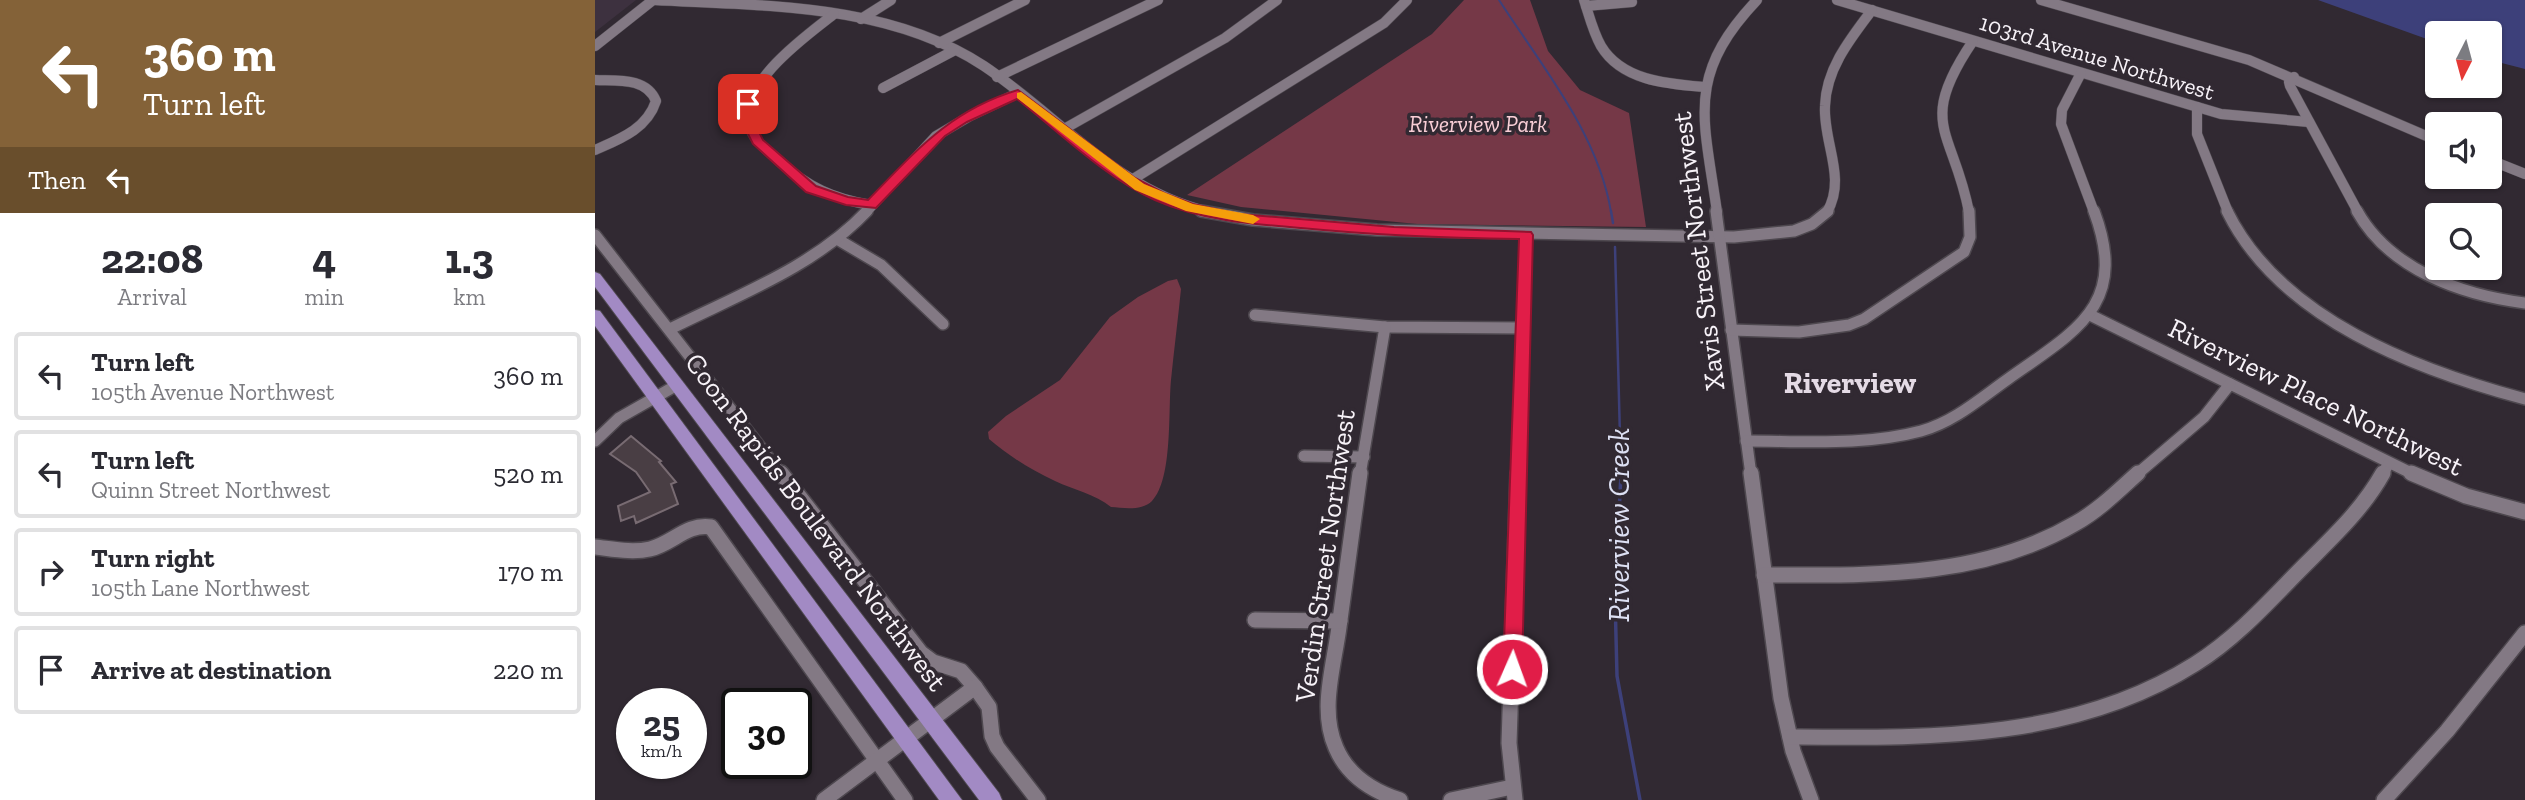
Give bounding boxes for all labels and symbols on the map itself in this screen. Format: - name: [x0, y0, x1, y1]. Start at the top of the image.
- street label: 103rd Avenue Northwest: [1976, 8, 2218, 106]
- north arrow: [2425, 21, 2503, 98]
- pin: [718, 74, 778, 134]
- street label: Xavis Street Northwest: [1664, 109, 1731, 392]
- park label: Riverview Park: [1409, 110, 1547, 138]
- street label: Riverview Place Northwest: [2163, 311, 2469, 483]
- street label: Coon Rapids Boulevard Northwest: [678, 347, 954, 698]
- district label: Riverview: [1784, 365, 1916, 401]
- street label: Verdin Street Northwest: [1288, 407, 1362, 706]
- water label: Riverview Creek: [1601, 428, 1637, 622]
- position arrow: [1475, 632, 1549, 706]
- speed limit sign: 30: [721, 688, 812, 779]

